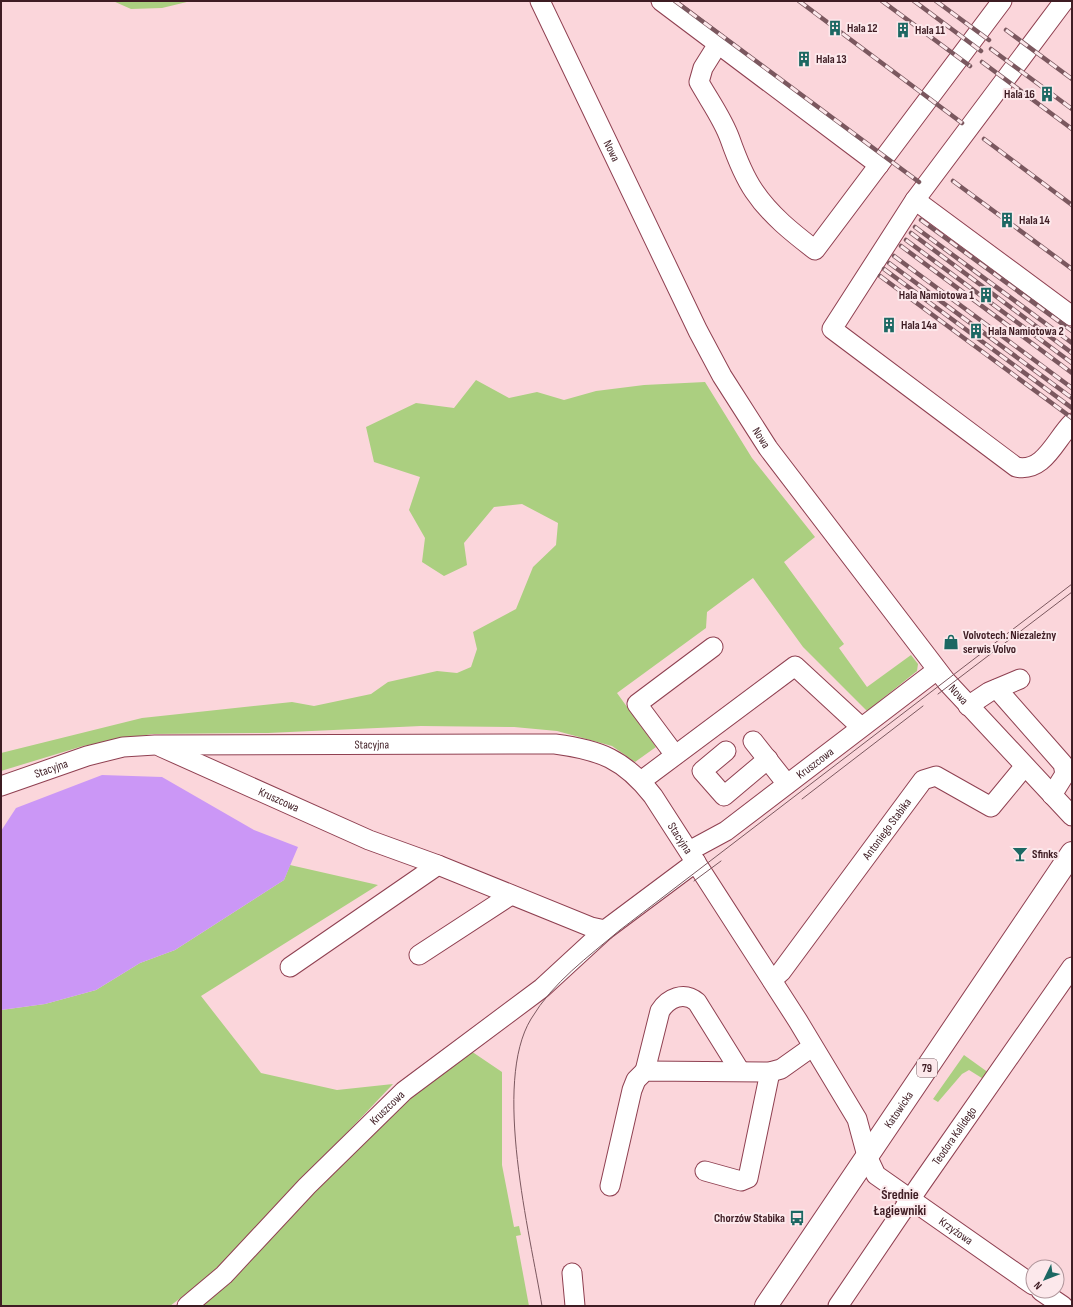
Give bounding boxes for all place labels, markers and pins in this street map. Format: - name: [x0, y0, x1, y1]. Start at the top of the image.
- building icon: Hala 12: [826, 19, 844, 37]
- place label: Hala 12: [847, 21, 878, 36]
- building icon: Hala 11: [894, 21, 912, 39]
- place label: Hala 11: [915, 23, 945, 38]
- building icon: Hala 13: [795, 50, 813, 68]
- place label: Hala 13: [816, 52, 847, 67]
- building icon: Hala 16: [1038, 85, 1056, 103]
- place label: Hala 16: [1004, 87, 1035, 102]
- building icon: Hala 14: [998, 211, 1016, 229]
- place label: Hala 14: [1019, 213, 1050, 228]
- building icon: Hala Namiotowa 1: [977, 286, 995, 304]
- place label: Hala Namiotowa 1: [899, 288, 974, 303]
- building icon: Hala 14a: [880, 316, 898, 334]
- place label: Hala 14a: [901, 318, 937, 333]
- building icon: Hala Namiotowa 2: [967, 322, 985, 340]
- place label: Hala Namiotowa 2: [988, 324, 1064, 339]
- place label: Volvotech. Niezależny serwis Volvo: [963, 628, 1056, 657]
- shop icon: Volvotech. Niezależny serwis Volvo: [942, 633, 960, 651]
- bar icon: Sfinks: [1011, 845, 1029, 863]
- place label: Sfinks: [1032, 847, 1058, 862]
- bus stop icon: Chorzów Stabika: [788, 1209, 806, 1227]
- place label: Chorzów Stabika: [714, 1211, 785, 1226]

